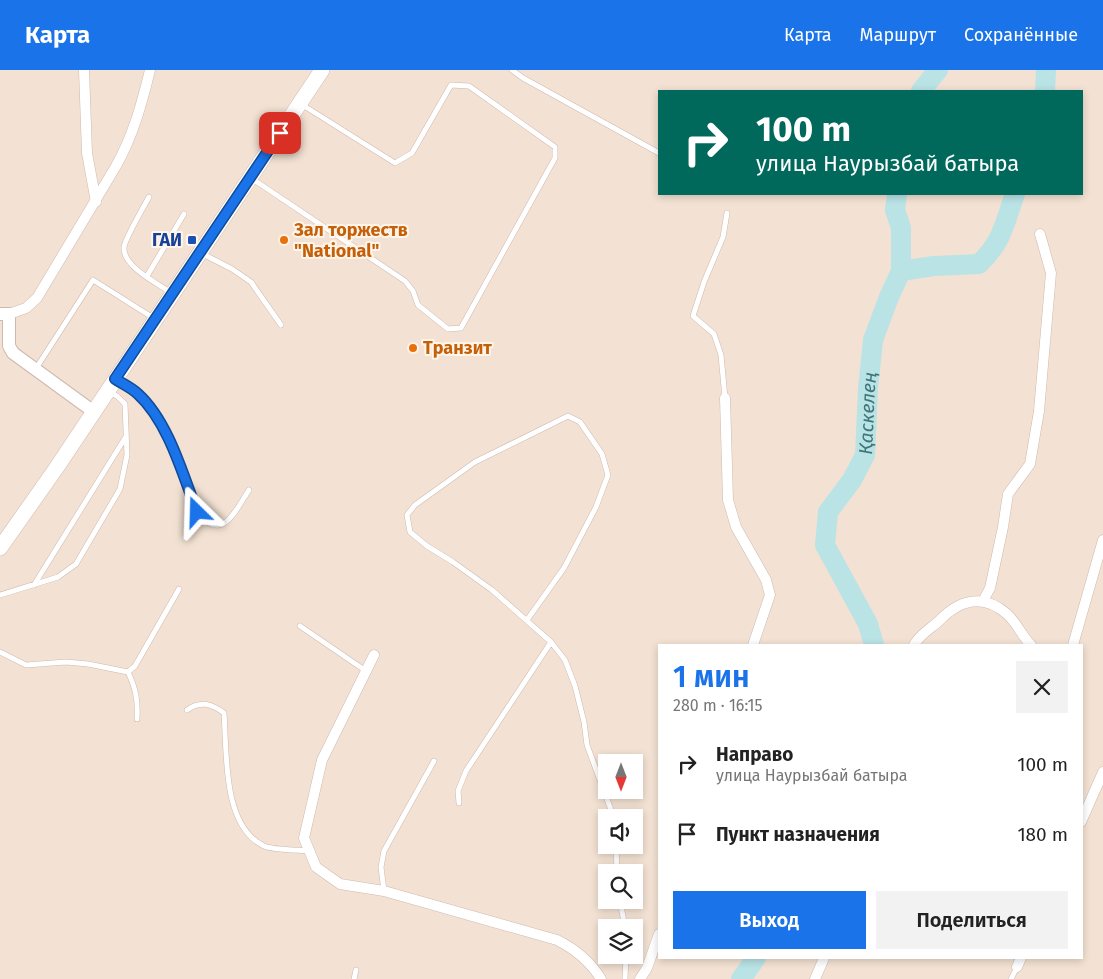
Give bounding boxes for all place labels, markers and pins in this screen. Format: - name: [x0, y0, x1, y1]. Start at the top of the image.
- pin: [259, 112, 301, 154]
- place label: Зал торжеств "National": [293, 219, 408, 262]
- place label: ГАИ: [152, 229, 182, 251]
- marker: ГАИ: [186, 234, 198, 246]
- marker: Зал торжеств "National": [278, 234, 290, 246]
- place label: Транзит: [423, 337, 492, 359]
- marker: Транзит: [407, 342, 419, 354]

